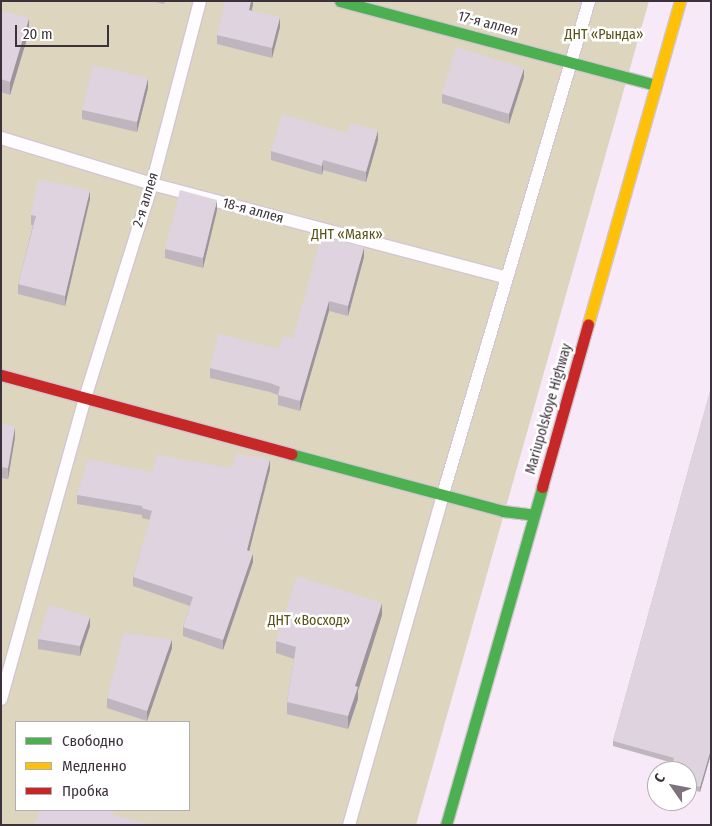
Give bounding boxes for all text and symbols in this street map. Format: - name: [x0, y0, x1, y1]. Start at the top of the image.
- street label: 17-я аллея: [456, 8, 520, 40]
- scale bar: [18, 15, 111, 47]
- text: 20 m: [23, 25, 53, 43]
- park label: ДНТ «Рында»: [565, 27, 643, 43]
- street label: 2-я аллея: [130, 171, 162, 229]
- street label: 18-я аллея: [221, 195, 285, 227]
- park label: ДНТ «Маяк»: [311, 227, 383, 243]
- street label: Mariupolskoye Highway: [522, 342, 576, 476]
- park label: ДНТ «Восход»: [268, 613, 350, 629]
- legend: [15, 721, 190, 811]
- text: Свободно: [62, 732, 124, 750]
- text: Медленно: [62, 757, 127, 775]
- north arrow: [647, 761, 697, 811]
- text: С: [651, 770, 669, 786]
- text: Пробка: [62, 782, 109, 800]

